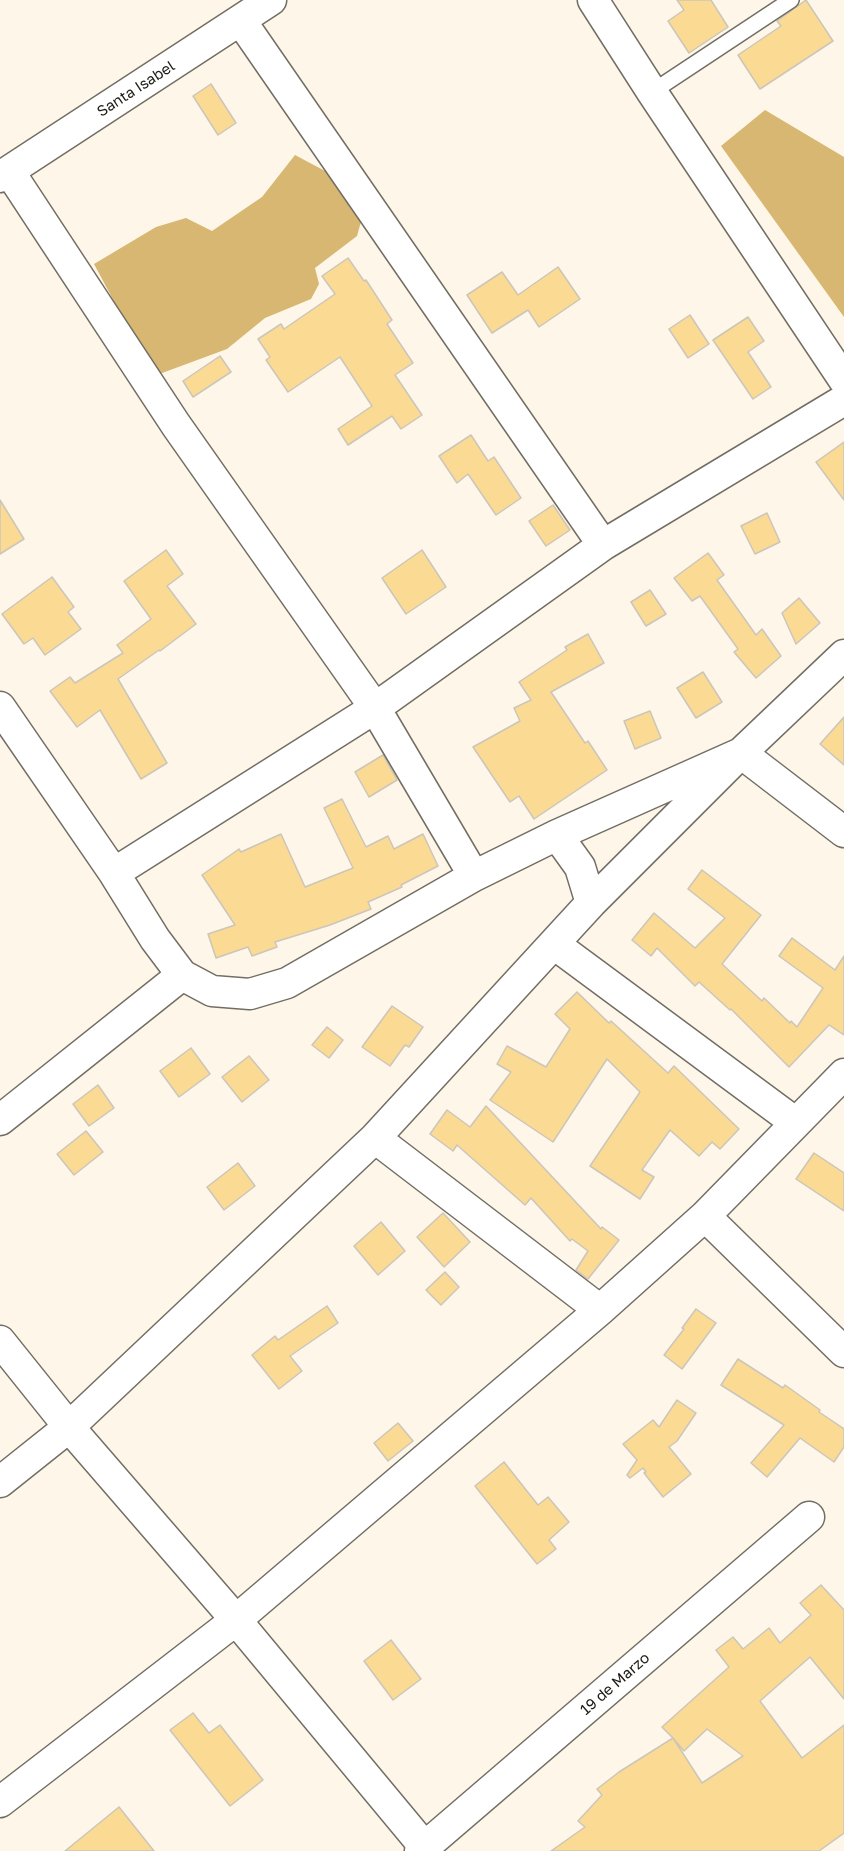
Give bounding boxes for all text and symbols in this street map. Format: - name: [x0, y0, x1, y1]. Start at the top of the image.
- street label: Santa Isabel: [94, 57, 178, 121]
- street label: 19 de Marzo: [577, 1649, 653, 1719]

